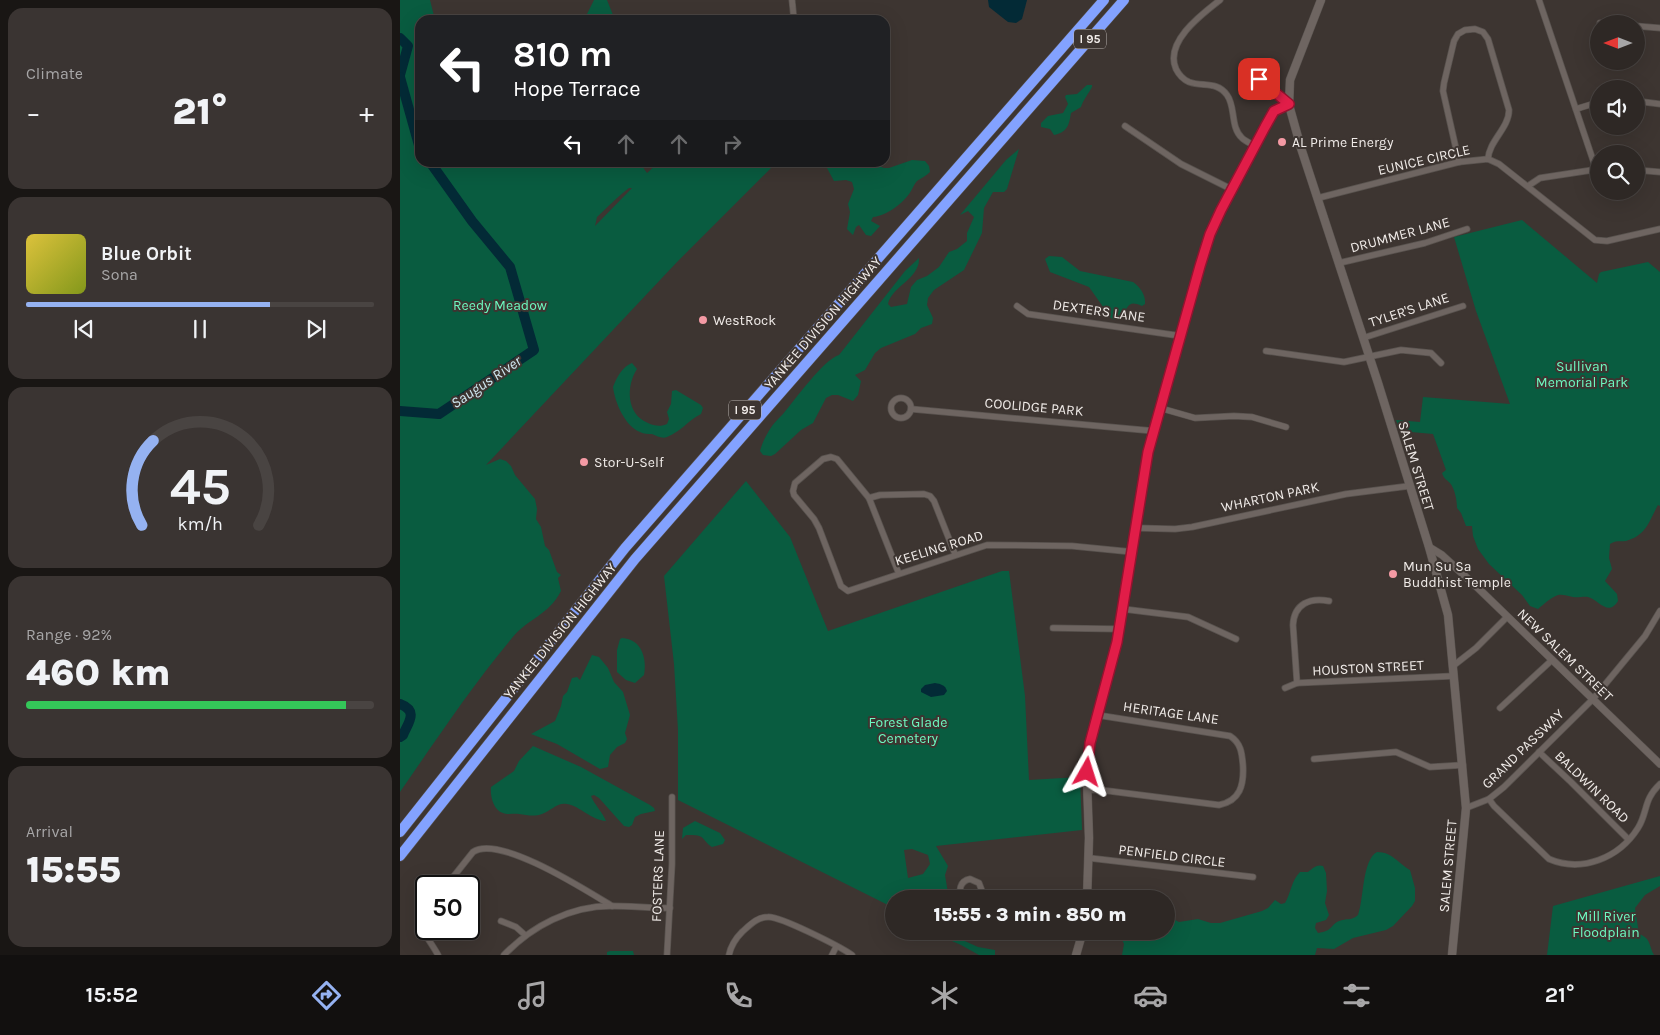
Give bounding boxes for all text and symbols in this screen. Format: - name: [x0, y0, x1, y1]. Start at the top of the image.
- north arrow: [1590, 15, 1645, 70]
- map controls: [1590, 15, 1645, 200]
- road number: I 95: [1074, 30, 1106, 48]
- text: 810 m: [513, 34, 612, 75]
- icon: left: [430, 35, 495, 100]
- pin: [1238, 58, 1280, 100]
- text: Climate: [26, 64, 83, 83]
- icon: arrive: [1245, 65, 1273, 93]
- text: Hope Terrace: [513, 76, 640, 102]
- button: sound: [1590, 80, 1645, 135]
- text: 21°: [172, 89, 228, 134]
- text: −: [26, 96, 41, 129]
- text: +: [359, 96, 374, 129]
- icon: left: [559, 130, 587, 158]
- icon: ahead: [612, 130, 640, 158]
- icon: ahead: [665, 130, 693, 158]
- icon: right: [718, 130, 746, 158]
- place label: AL Prime Energy: [1292, 134, 1394, 151]
- marker: AL Prime Energy: [1276, 136, 1288, 148]
- street label: EUNICE CIRCLE: [1376, 141, 1472, 179]
- button: search: [1590, 145, 1645, 200]
- street label: DRUMMER LANE: [1348, 214, 1452, 256]
- text: Blue Orbit: [101, 243, 192, 265]
- street label: YANKEE DIVISION HIGHWAY: [761, 253, 885, 393]
- text: Sona: [101, 265, 138, 284]
- street label: TYLER'S LANE: [1367, 289, 1451, 331]
- street label: DEXTERS LANE: [1052, 296, 1146, 326]
- park label: Reedy Meadow: [453, 297, 547, 314]
- place label: WestRock: [713, 312, 776, 329]
- marker: WestRock: [697, 314, 709, 326]
- icon: previous: [70, 315, 98, 343]
- icon: pause: [186, 315, 214, 343]
- icon: next: [302, 315, 330, 343]
- water label: Saugus River: [447, 351, 525, 412]
- park label: Sullivan Memorial Park: [1536, 358, 1628, 391]
- street label: COOLIDGE PARK: [984, 394, 1084, 420]
- road number: I 95: [729, 400, 761, 420]
- street label: SALEM STREET: [1394, 419, 1438, 513]
- place label: Stor-U-Self: [594, 454, 664, 471]
- text: 45: [169, 456, 231, 517]
- marker: Stor-U-Self: [578, 456, 590, 468]
- street label: WHARTON PARK: [1219, 478, 1321, 516]
- text: km/h: [177, 514, 223, 535]
- street label: KEELING ROAD: [893, 526, 985, 570]
- place label: Mun Su Sa Buddhist Temple: [1403, 558, 1511, 591]
- street label: YANKEE DIVISION HIGHWAY: [500, 559, 620, 703]
- marker: Mun Su Sa Buddhist Temple: [1387, 568, 1399, 580]
- street label: NEW SALEM STREET: [1514, 605, 1616, 705]
- text: Range · 92%: [26, 625, 112, 644]
- text: 460 km: [26, 650, 171, 695]
- street label: HOUSTON STREET: [1312, 657, 1424, 679]
- street label: HERITAGE LANE: [1122, 698, 1220, 728]
- street label: GRAND PASSWAY: [1478, 705, 1568, 792]
- park label: Forest Glade Cemetery: [869, 714, 947, 747]
- position arrow: [1060, 745, 1112, 797]
- street label: BALDWIN ROAD: [1551, 747, 1633, 827]
- street label: SALEM STREET: [1435, 819, 1461, 913]
- text: Arrival: [26, 822, 73, 841]
- street label: FOSTERS LANE: [648, 830, 668, 922]
- street label: PENFIELD CIRCLE: [1118, 841, 1226, 871]
- text: 15:55: [26, 847, 121, 892]
- speed limit sign: 50: [415, 875, 480, 940]
- text: 15:55 · 3 min · 850 m: [933, 904, 1127, 926]
- park label: Mill River Floodplain: [1572, 908, 1640, 941]
- icon: directions: [309, 978, 344, 1013]
- icon: music: [515, 978, 550, 1013]
- icon: phone: [721, 978, 756, 1013]
- icon: climate: [927, 978, 962, 1013]
- icon: car: [1133, 978, 1168, 1013]
- icon: filters: [1339, 978, 1374, 1013]
- text: 15:52: [85, 982, 138, 1008]
- text: 21°: [1545, 982, 1574, 1008]

